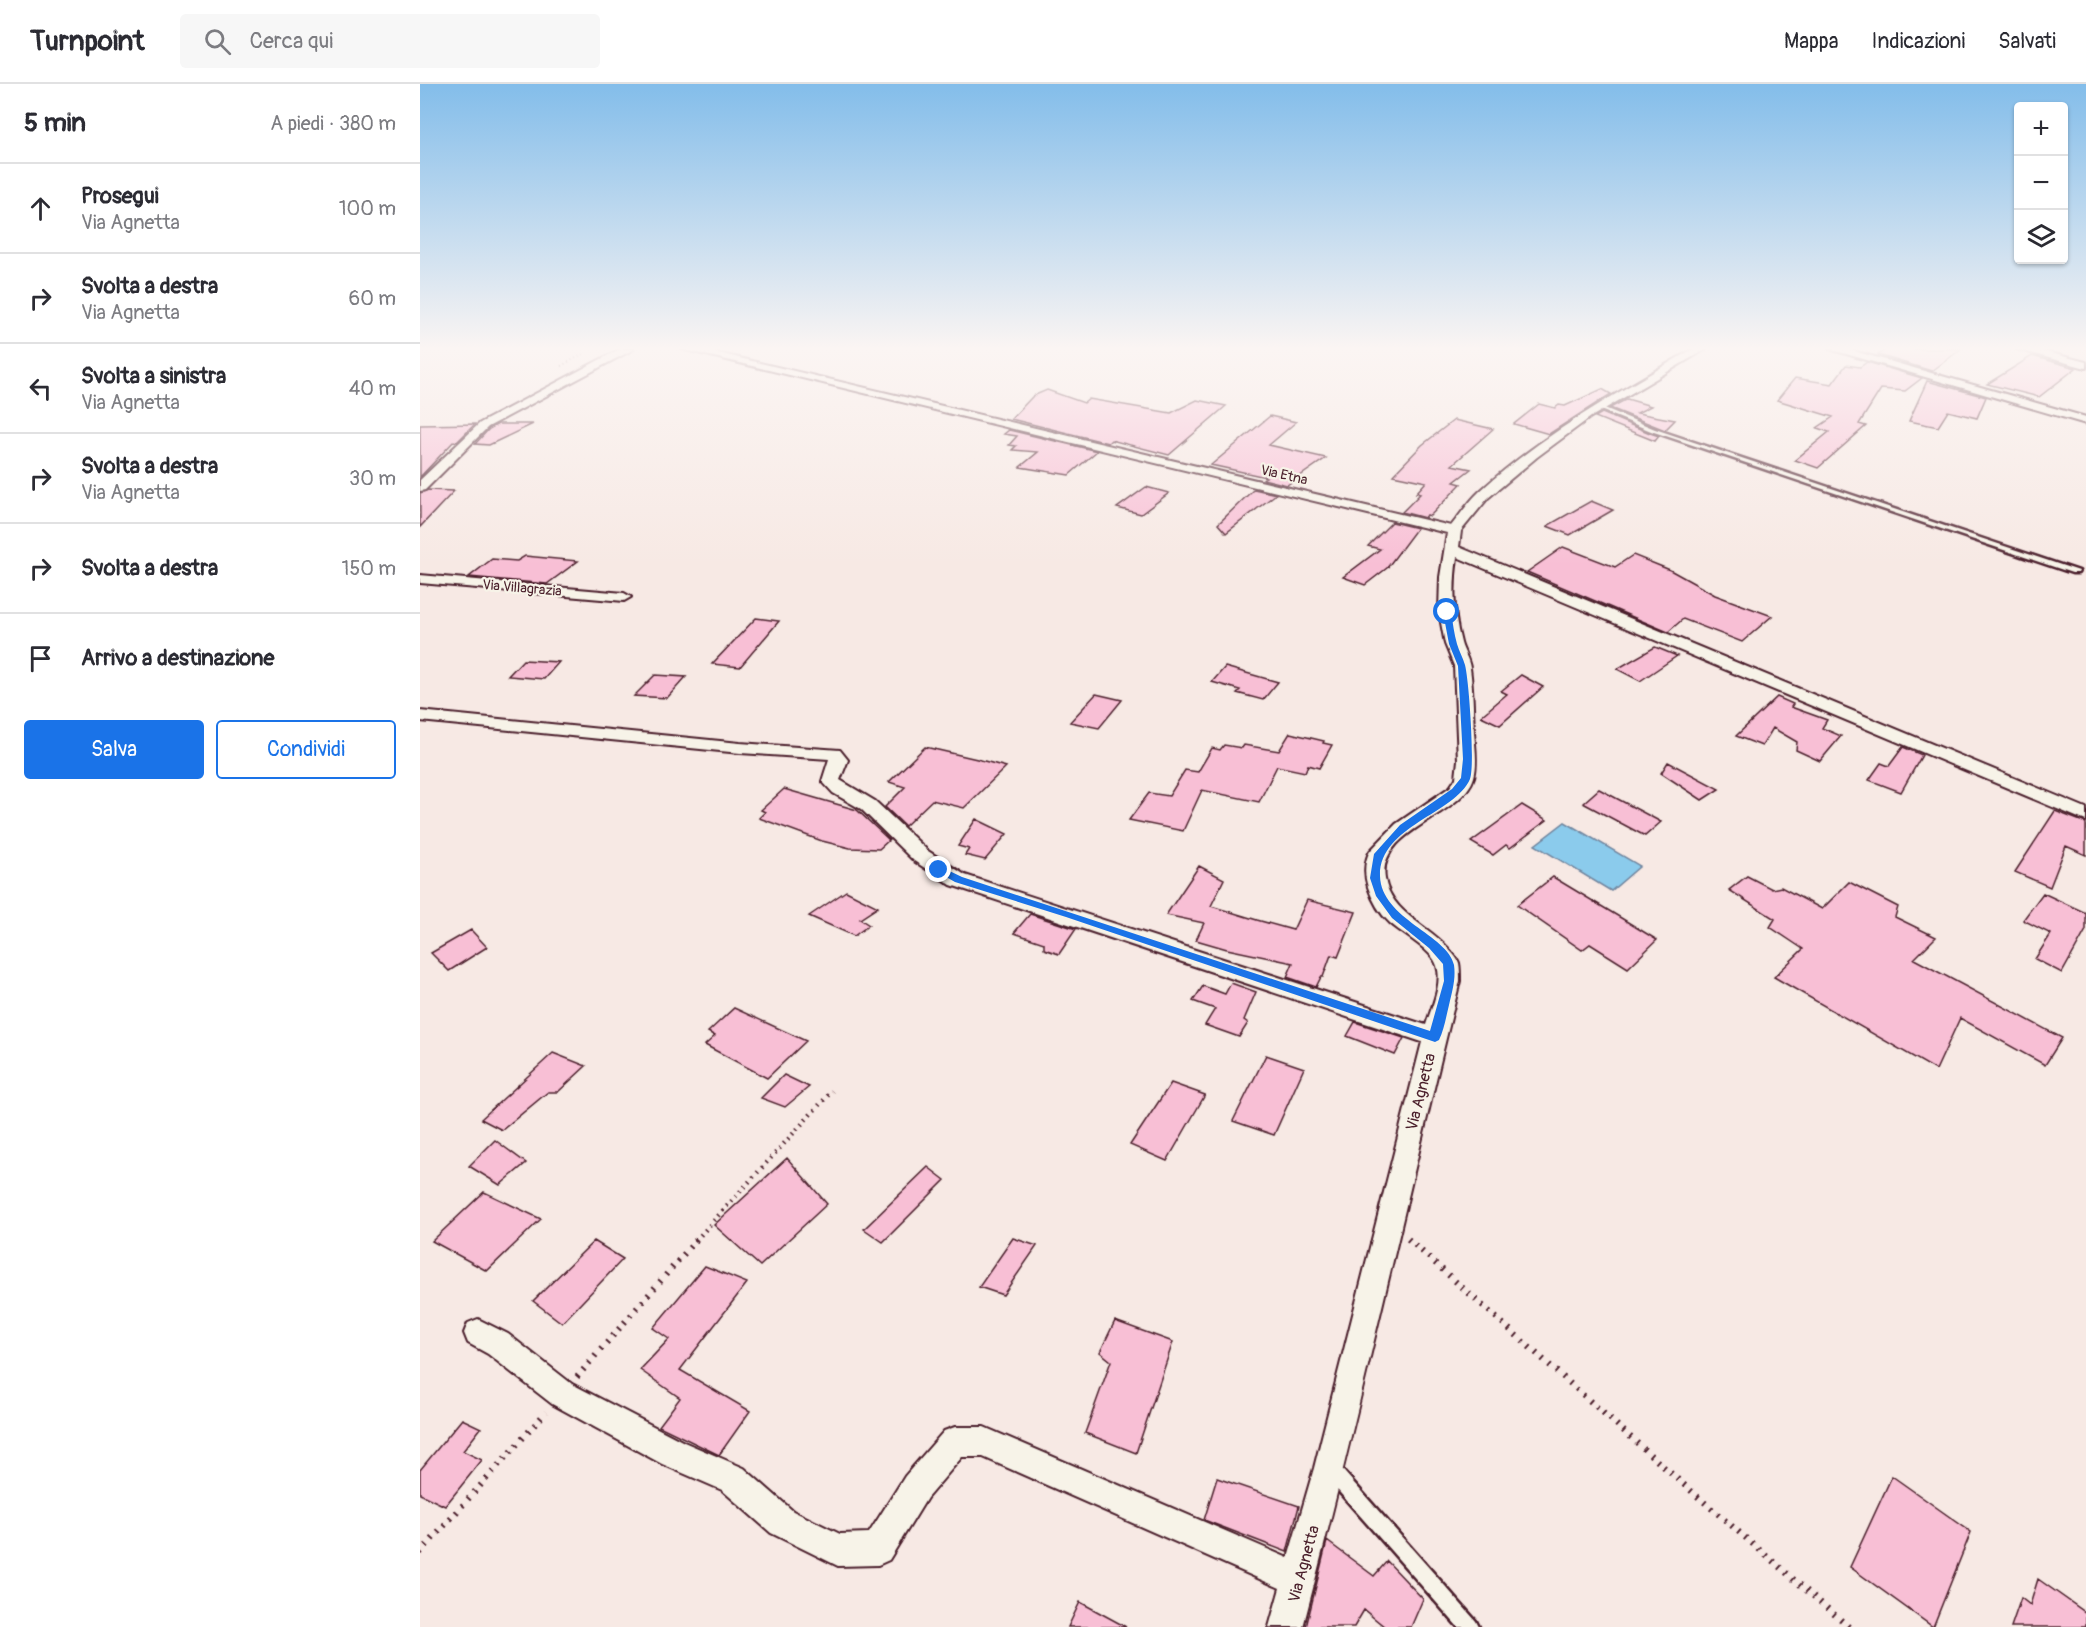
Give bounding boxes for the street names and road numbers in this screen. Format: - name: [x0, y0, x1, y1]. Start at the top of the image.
- street label: Via Etna: [1259, 461, 1309, 489]
- street label: Via Villagrazia: [482, 576, 562, 600]
- street label: Via Agnetta: [1402, 1051, 1440, 1133]
- street label: Via Agnetta: [1284, 1523, 1324, 1605]

